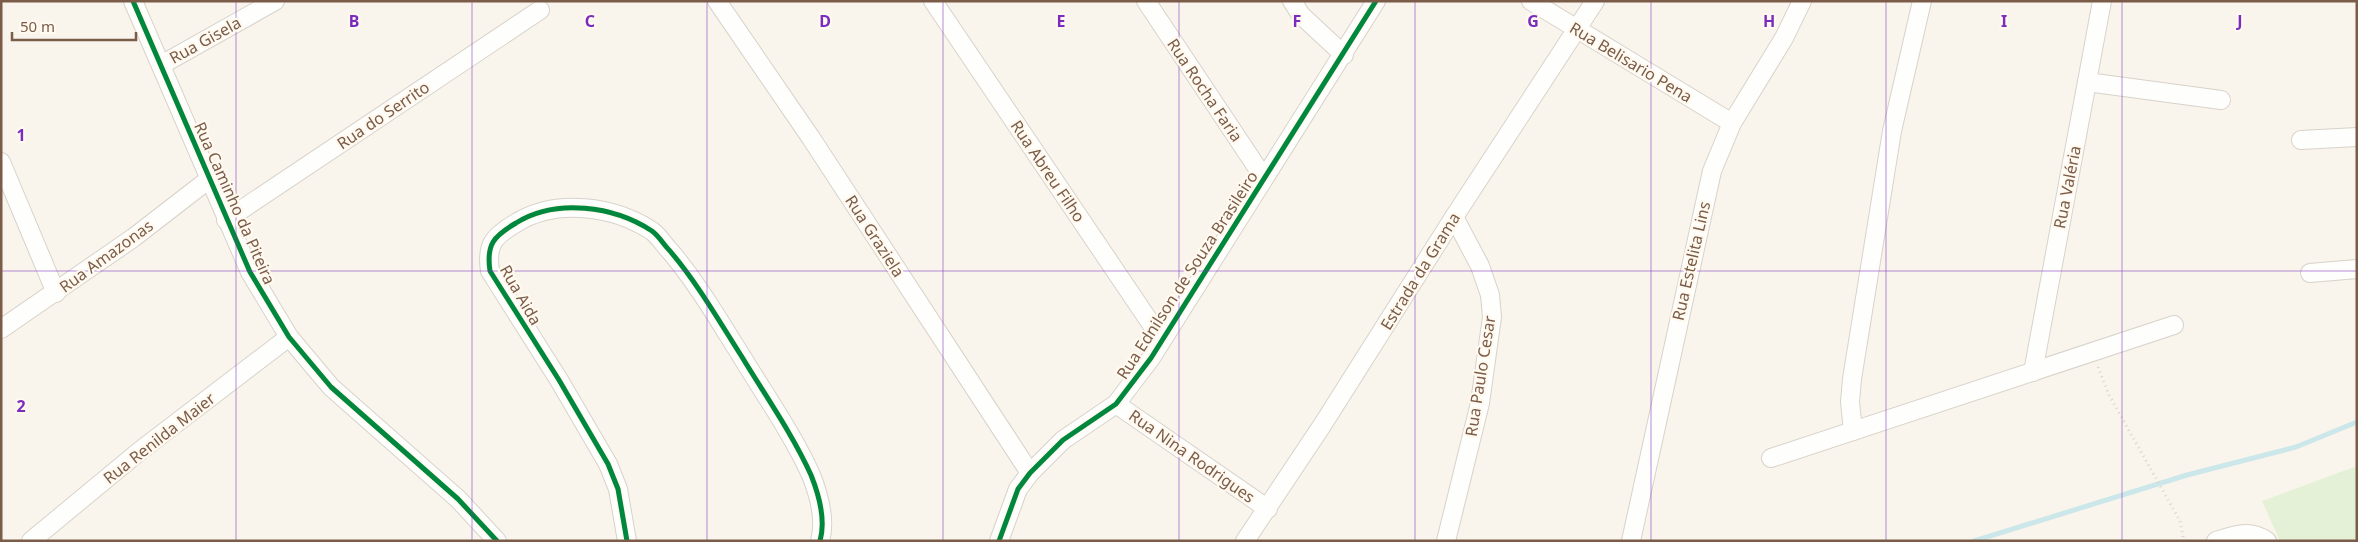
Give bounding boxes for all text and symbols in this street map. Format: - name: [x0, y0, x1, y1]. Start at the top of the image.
- scale bar: [12, 10, 136, 42]
- text: B: [349, 10, 359, 32]
- text: C: [585, 10, 595, 32]
- text: D: [819, 10, 831, 32]
- text: E: [1057, 10, 1066, 32]
- text: F: [1293, 10, 1301, 32]
- text: G: [1527, 10, 1539, 32]
- text: H: [1763, 10, 1775, 32]
- text: I: [2001, 10, 2007, 32]
- text: J: [2235, 10, 2243, 32]
- street label: Rua Gisela: [165, 11, 245, 69]
- text: 50 m: [20, 16, 55, 36]
- street label: Rua Belisario Pena: [1566, 17, 1696, 107]
- street label: Rua Rocha Faria: [1162, 34, 1248, 146]
- street label: Rua do Serrito: [332, 76, 434, 154]
- street label: Rua Abreu Filho: [1006, 116, 1090, 226]
- street label: Rua Caminho da Piteira: [189, 118, 281, 288]
- text: 1: [16, 124, 26, 146]
- street label: Rua Valéria: [2048, 144, 2086, 230]
- street label: Rua Ednilson de Souza Brasileiro: [1111, 167, 1263, 383]
- street label: Rua Graziela: [840, 191, 910, 281]
- street label: Rua Estelita Lins: [1667, 199, 1715, 323]
- street label: Estrada da Grama: [1375, 208, 1465, 334]
- street label: Rua Amazonas: [55, 215, 157, 297]
- street label: Rua Aida: [495, 261, 547, 329]
- street label: Rua Paulo Cesar: [1460, 314, 1500, 438]
- street label: Rua Renilda Maier: [99, 387, 220, 489]
- text: 2: [16, 395, 26, 417]
- street label: Rua Nina Rodrigues: [1125, 404, 1259, 508]

